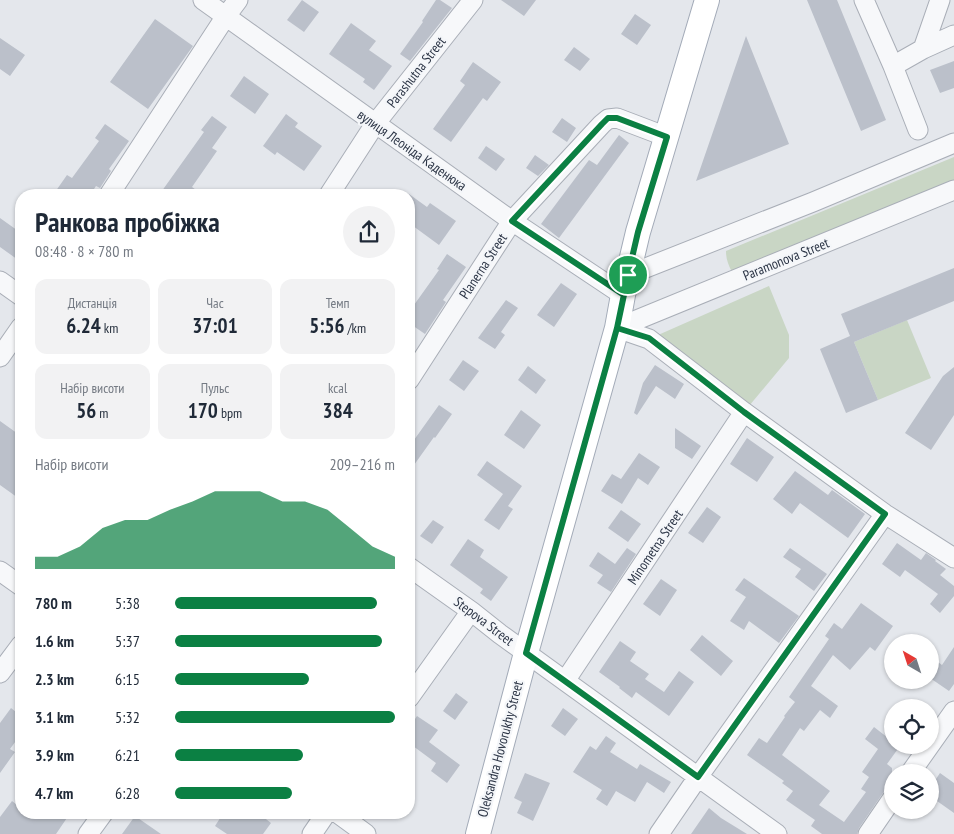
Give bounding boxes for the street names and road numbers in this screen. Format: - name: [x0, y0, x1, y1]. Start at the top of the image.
- street label: Parashutna Street: [383, 33, 449, 111]
- street label: вулиця Леоніда Каденюка: [354, 106, 470, 194]
- street label: Planerna Street: [455, 230, 511, 302]
- street label: Paramonova Street: [740, 234, 832, 284]
- street label: Minometna Street: [623, 506, 687, 588]
- street label: Stepova Street: [450, 593, 518, 649]
- street label: Oleksandra Hovorukhy Street: [473, 679, 527, 819]

